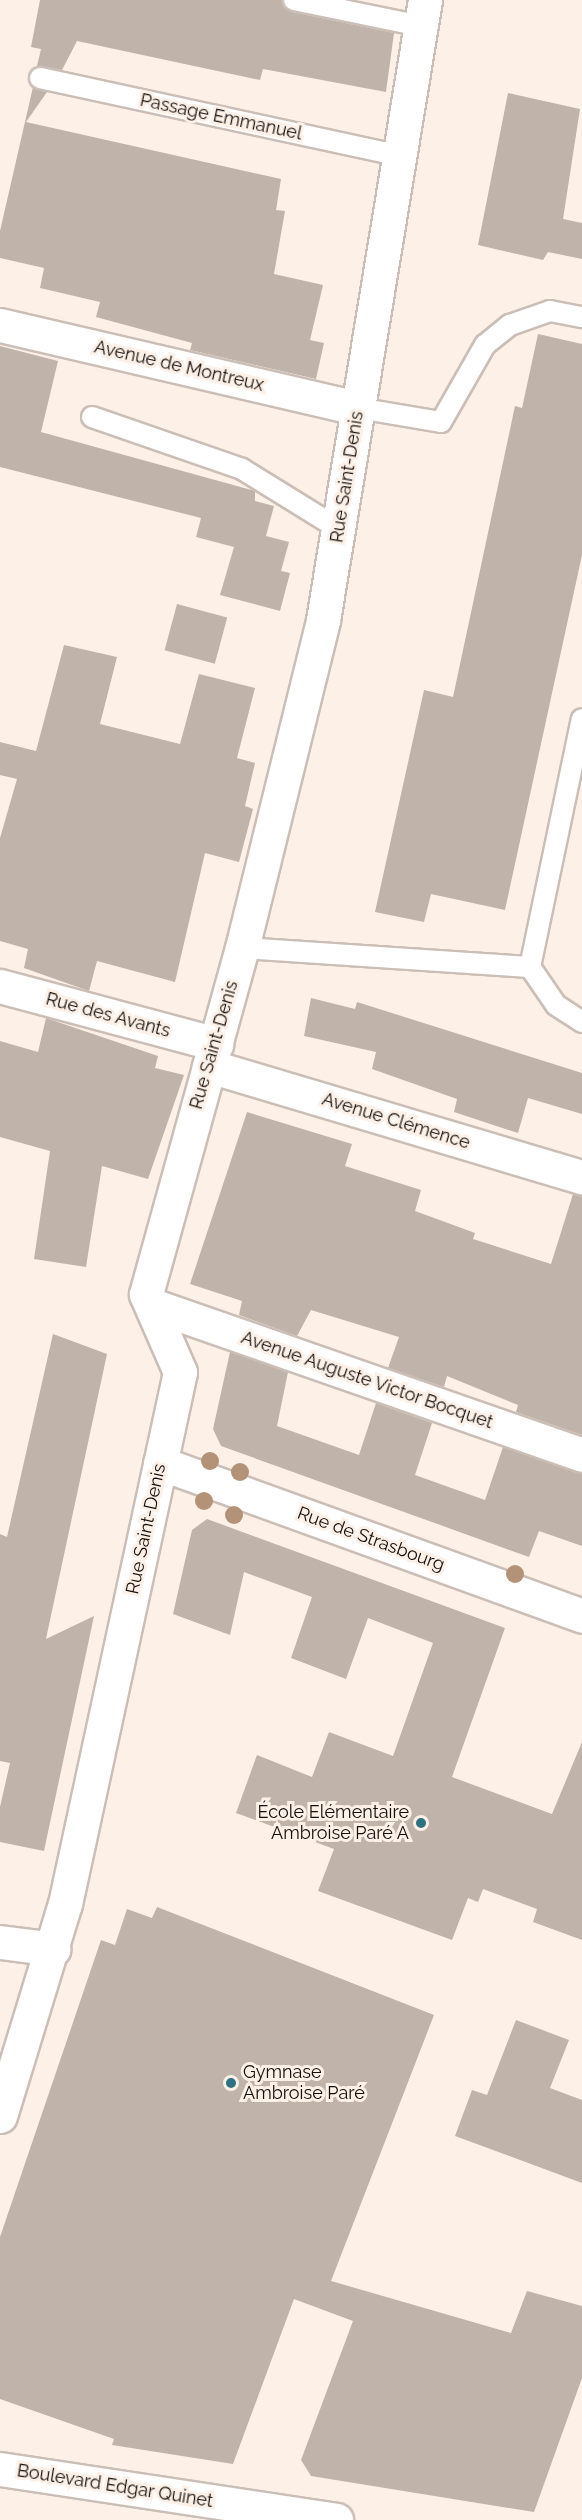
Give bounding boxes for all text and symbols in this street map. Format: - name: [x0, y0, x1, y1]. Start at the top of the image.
- street label: Passage Emmanuel: [138, 89, 304, 145]
- street label: Avenue de Montreux: [92, 336, 266, 396]
- street label: Rue Saint-Denis: [326, 410, 368, 544]
- street label: Rue Saint-Denis: [185, 978, 243, 1112]
- street label: Rue des Avants: [43, 988, 173, 1042]
- street label: Avenue Clémence: [319, 1088, 473, 1154]
- street label: Avenue Auguste Victor Bocquet: [238, 1326, 496, 1434]
- street label: Rue Saint-Denis: [122, 1462, 170, 1596]
- street label: Rue de Strasbourg: [294, 1502, 448, 1576]
- place label: École Elémentaire Ambroise Paré A: [257, 1802, 409, 1844]
- marker: École Elémentaire Ambroise Paré A: [414, 1816, 428, 1830]
- place label: Gymnase Ambroise Paré: [243, 2062, 365, 2104]
- marker: Gymnase Ambroise Paré: [224, 2076, 238, 2090]
- street label: Boulevard Edgar Quinet: [15, 2460, 215, 2512]

